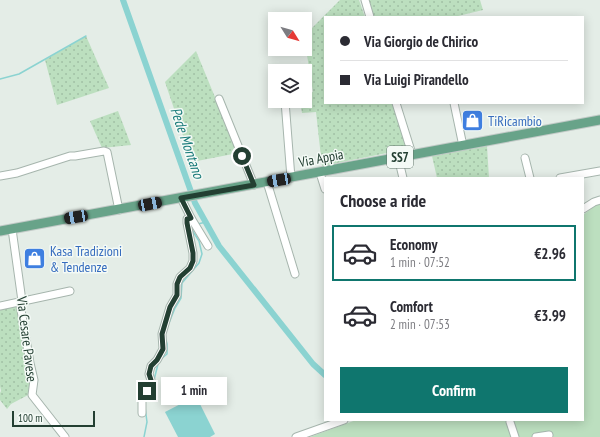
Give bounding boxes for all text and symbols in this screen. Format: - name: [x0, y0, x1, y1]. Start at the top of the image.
- north arrow: [268, 12, 312, 56]
- map controls: [268, 12, 312, 108]
- text: Via Giorgio de Chirico: [364, 32, 478, 51]
- button: layers: [268, 64, 312, 108]
- text: Via Luigi Pirandello: [364, 70, 469, 89]
- water label: Pede Montano: [166, 105, 209, 182]
- shop icon: TiRicambio: [459, 108, 485, 134]
- place label: TiRicambio: [488, 112, 542, 130]
- street label: Via Appia: [296, 145, 345, 171]
- road number: SS7: [387, 146, 413, 168]
- route start: [233, 147, 251, 165]
- car: [266, 172, 292, 188]
- text: Choose a ride: [340, 189, 426, 212]
- car: [137, 196, 163, 212]
- car: [63, 209, 89, 225]
- icon: car: [342, 235, 378, 271]
- text: Economy: [390, 235, 438, 254]
- place label: Kasa Tradizioni & Tendenze: [50, 242, 122, 276]
- text: €2.96: [534, 244, 566, 263]
- shop icon: Kasa Tradizioni & Tendenze: [21, 246, 47, 272]
- text: 1 min · 07:52: [390, 254, 450, 271]
- street label: Via Cesare Pavese: [13, 294, 41, 383]
- icon: car: [342, 297, 378, 333]
- text: Comfort: [390, 297, 433, 316]
- text: €3.99: [534, 306, 566, 325]
- text: 2 min · 07:53: [390, 316, 450, 333]
- button: Confirm: [340, 367, 568, 413]
- callout: 1 min: [161, 377, 227, 405]
- route end: [138, 382, 156, 400]
- text: 1 min: [181, 382, 207, 399]
- scale bar: [12, 409, 95, 428]
- text: 100 m: [18, 411, 42, 425]

